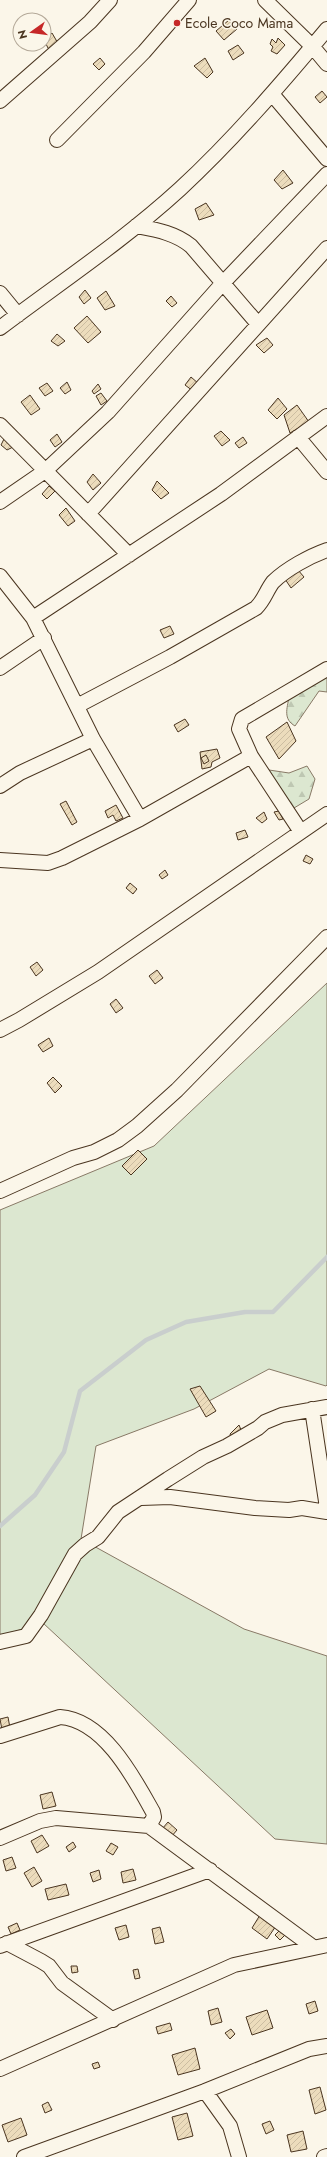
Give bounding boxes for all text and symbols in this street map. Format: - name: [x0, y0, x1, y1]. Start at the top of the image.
- north arrow: [12, 12, 52, 52]
- place label: Ecole Coco Mama: [185, 13, 293, 33]
- marker: Ecole Coco Mama: [172, 18, 182, 28]
- text: N: [13, 28, 31, 41]

